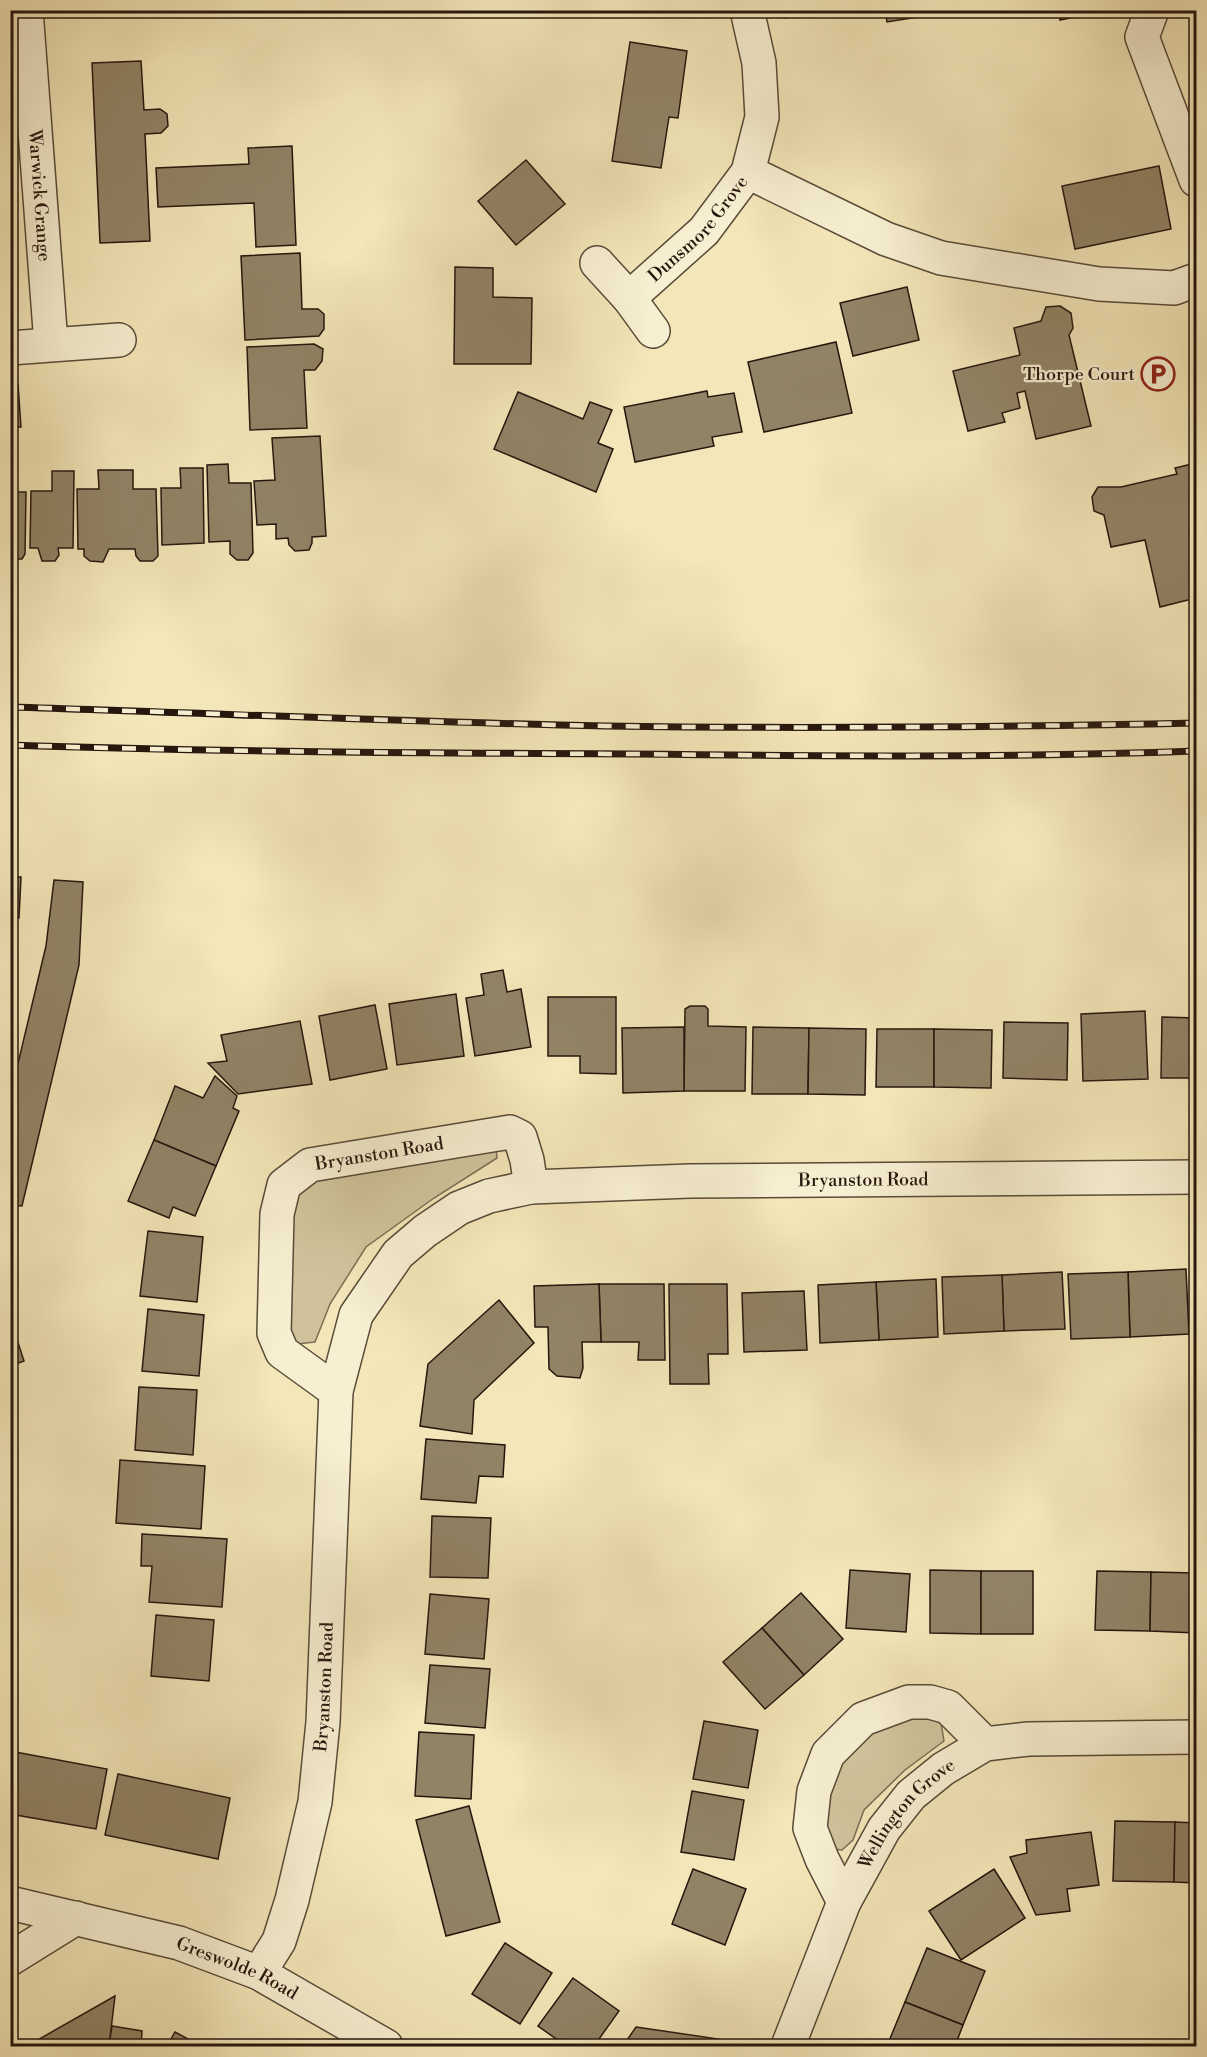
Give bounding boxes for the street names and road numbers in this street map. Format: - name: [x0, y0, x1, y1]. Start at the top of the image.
- street label: Warwick Grange: [23, 128, 56, 262]
- street label: Dunsmore Grove: [643, 171, 753, 287]
- street label: Bryanston Road: [312, 1132, 446, 1176]
- street label: Bryanston Road: [797, 1168, 929, 1192]
- street label: Bryanston Road: [308, 1621, 338, 1754]
- street label: Wellington Grove: [852, 1753, 959, 1874]
- street label: Greswolde Road: [173, 1932, 303, 2005]

